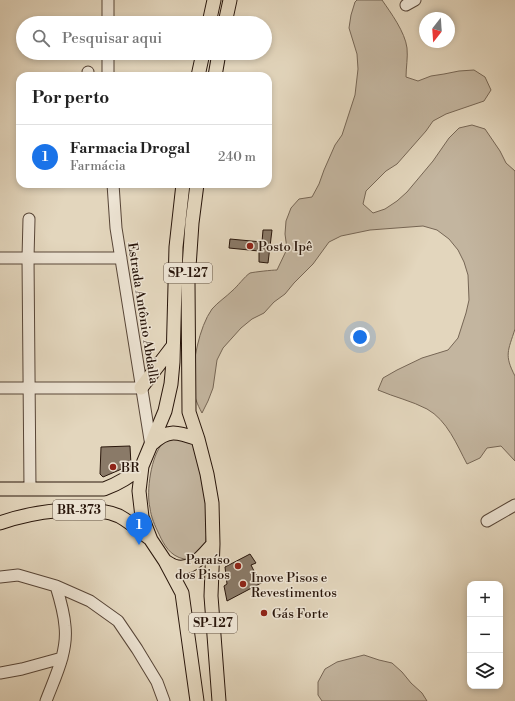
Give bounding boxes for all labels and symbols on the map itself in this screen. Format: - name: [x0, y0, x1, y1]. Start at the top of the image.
- north arrow: [419, 12, 455, 48]
- place label: Posto Ipê: [258, 239, 313, 255]
- street label: Estrada Antônio Abdalla: [124, 241, 162, 385]
- marker: Posto Ipê: [245, 241, 255, 251]
- road number: SP-127: [164, 263, 212, 283]
- your location: [350, 327, 370, 347]
- place label: BR: [120, 460, 140, 476]
- marker: BR: [108, 462, 118, 472]
- road number: BR-373: [53, 500, 105, 520]
- pin: 1: [126, 512, 152, 545]
- place label: Paraíso dos Pisos: [175, 552, 230, 583]
- marker: Paraíso dos Pisos: [233, 561, 243, 571]
- place label: Inove Pisos e Revestimentos: [251, 570, 337, 601]
- marker: Inove Pisos e Revestimentos: [238, 579, 248, 589]
- place label: Gás Forte: [272, 606, 329, 622]
- marker: Gás Forte: [259, 608, 269, 618]
- road number: SP-127: [189, 613, 237, 633]

